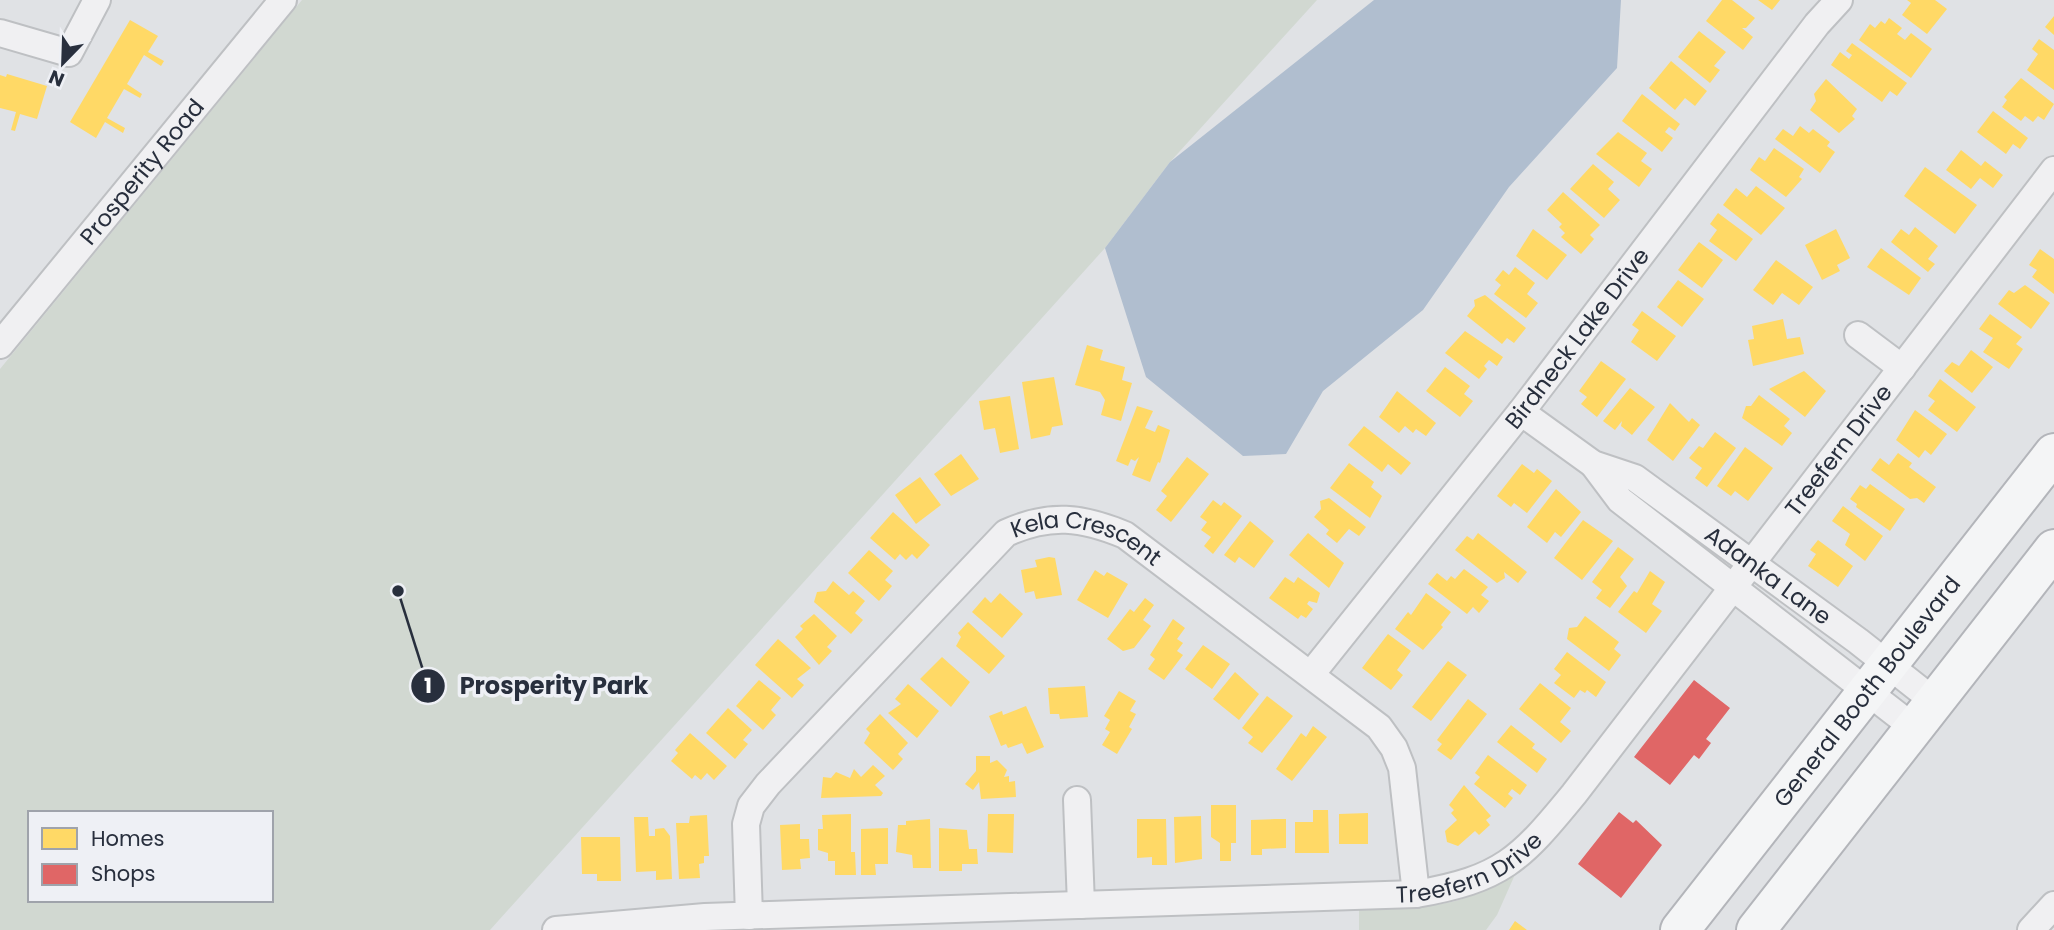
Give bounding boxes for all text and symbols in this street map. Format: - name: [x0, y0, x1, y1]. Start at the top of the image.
- north arrow: [28, 28, 98, 98]
- text: N: [45, 63, 68, 93]
- street label: Prosperity Road: [73, 92, 212, 252]
- street label: Birdneck Lake Drive: [1498, 241, 1657, 436]
- street label: Treefern Drive: [1777, 378, 1899, 523]
- street label: Kela Crescent: [1006, 503, 1168, 573]
- street label: Adanka Lane: [1698, 518, 1838, 632]
- street label: General Booth Boulevard: [1766, 569, 1968, 814]
- callout: Prosperity Park: [410, 663, 662, 708]
- text: Prosperity Park: [460, 669, 649, 702]
- text: 1: [424, 671, 432, 700]
- legend: [28, 811, 273, 902]
- text: Homes: [91, 824, 165, 853]
- street label: Treefern Drive: [1395, 825, 1550, 911]
- text: Shops: [91, 859, 155, 888]

